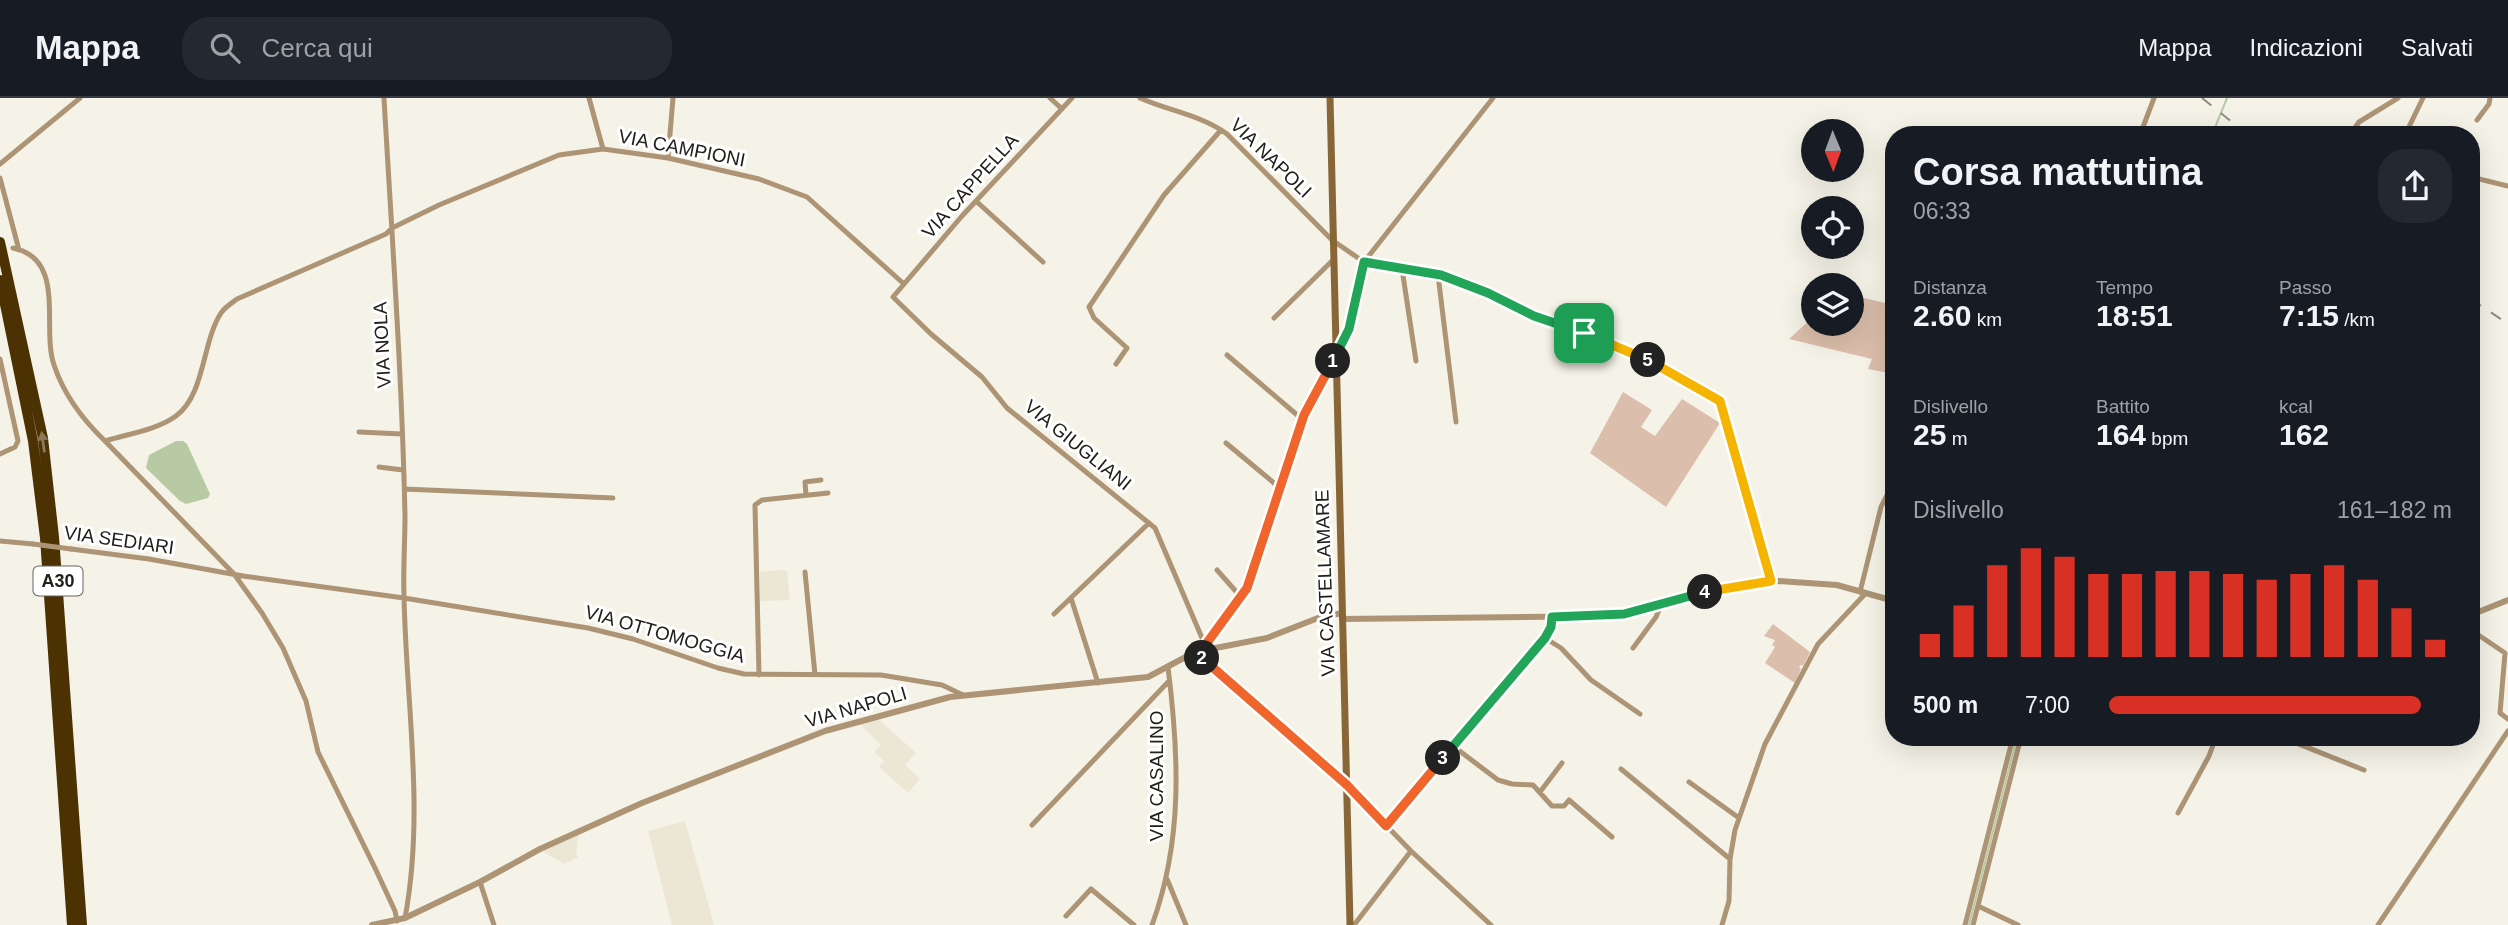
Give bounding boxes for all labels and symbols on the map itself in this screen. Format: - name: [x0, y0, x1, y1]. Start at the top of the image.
- street label: VIA NAPOLI: [1226, 114, 1316, 202]
- north arrow: [1801, 119, 1864, 182]
- street label: VIA CAMPIONI: [617, 125, 747, 171]
- street label: VIA CAPPELLA: [918, 129, 1023, 242]
- street label: VIA NOLA: [369, 301, 395, 389]
- pin: [1554, 303, 1614, 363]
- pin: 5: [1630, 342, 1666, 378]
- pin: 1: [1316, 344, 1350, 378]
- street label: VIA GIUGLIANI: [1021, 396, 1135, 494]
- one-way arrow: [37, 431, 48, 453]
- street label: VIA CASTELLAMARE: [1311, 489, 1339, 677]
- street label: VIA SEDIARI: [63, 522, 175, 558]
- road number: A30: [34, 566, 82, 596]
- pin: 4: [1688, 574, 1722, 610]
- street label: VIA OTTOMOGGIA: [583, 601, 748, 667]
- pin: 2: [1184, 640, 1220, 676]
- street label: VIA NAPOLI: [803, 682, 909, 732]
- street label: VIA CASALINO: [1146, 711, 1167, 841]
- pin: 3: [1426, 740, 1460, 776]

